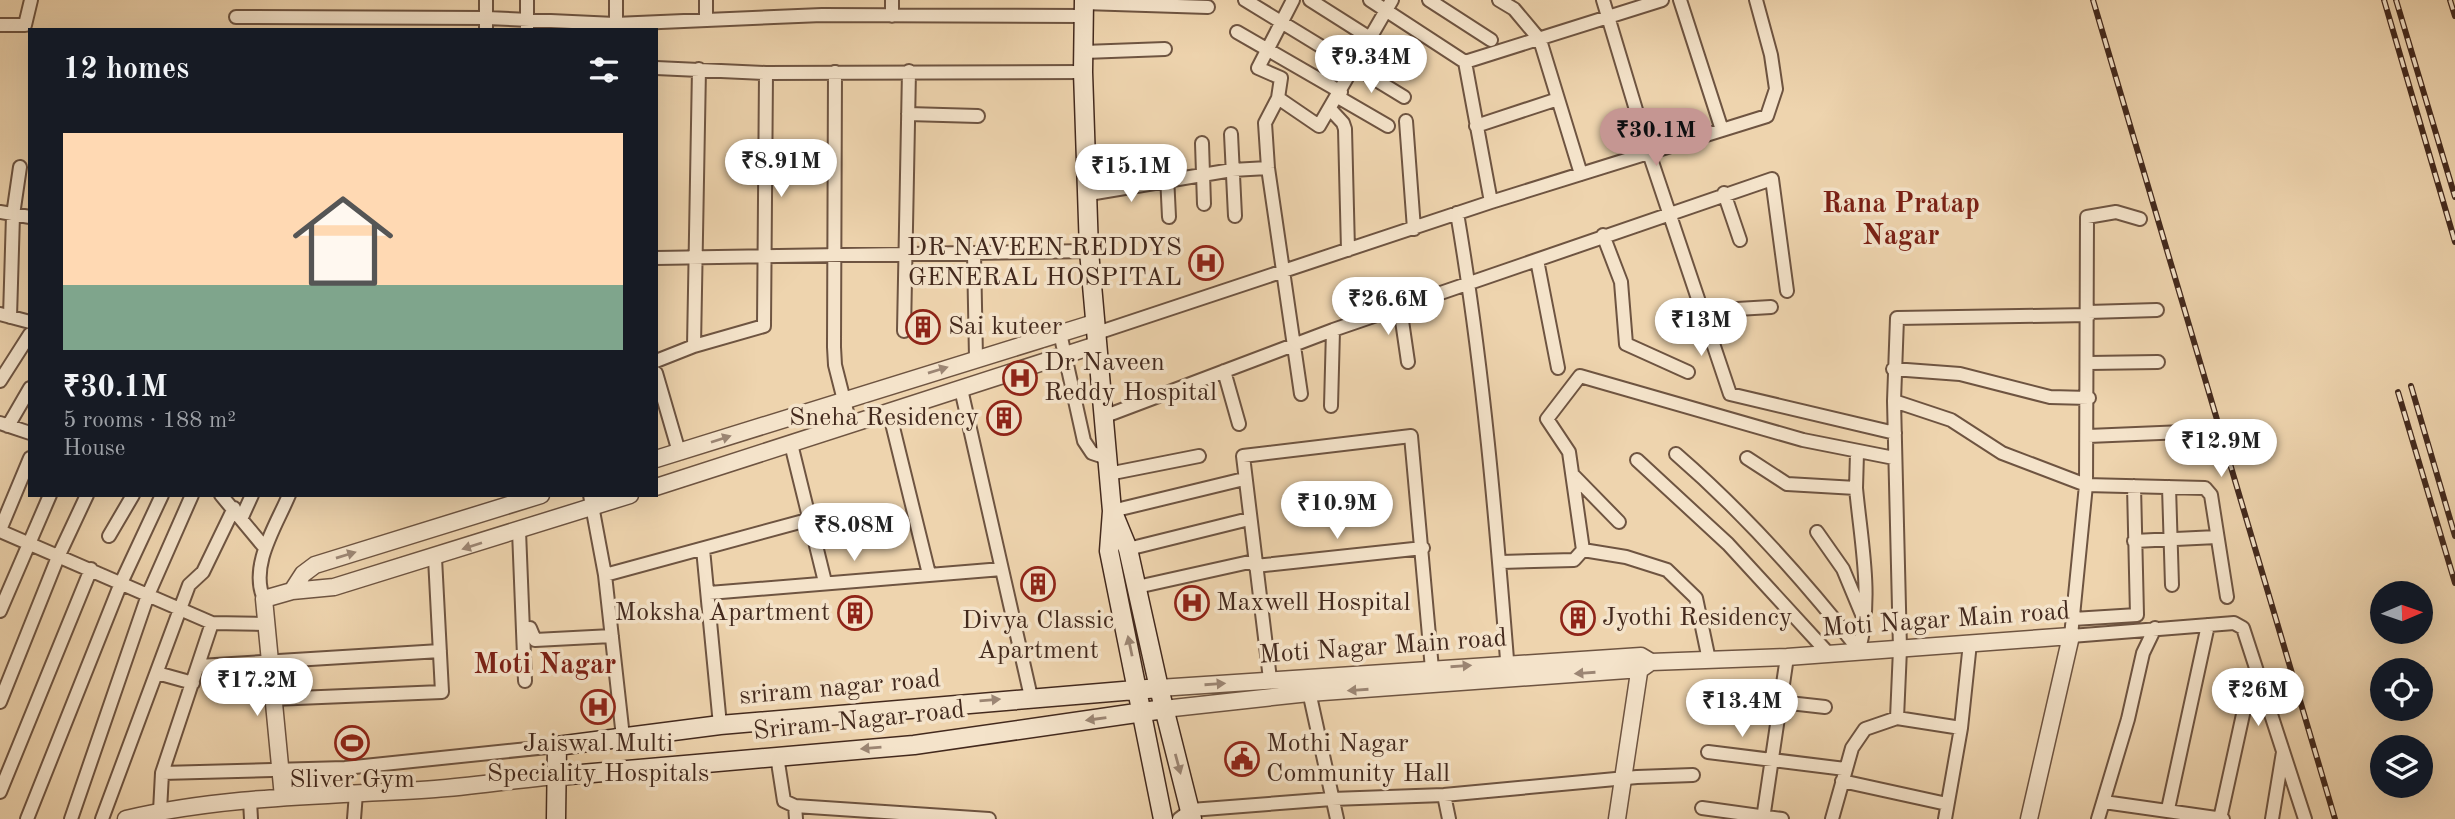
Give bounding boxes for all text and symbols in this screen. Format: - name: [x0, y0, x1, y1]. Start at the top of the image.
- pin: ₹9.34M: [1314, 36, 1428, 95]
- text: ₹9.34M: [1331, 46, 1411, 69]
- icon: filters: [585, 51, 623, 89]
- text: 12 homes: [63, 55, 189, 85]
- pin: ₹30.1M: [1599, 108, 1713, 168]
- text: ₹30.1M: [1616, 119, 1696, 142]
- pin: ₹8.91M: [724, 140, 838, 199]
- pin: ₹15.1M: [1074, 144, 1188, 204]
- text: ₹8.91M: [741, 150, 821, 173]
- text: ₹15.1M: [1091, 155, 1171, 178]
- icon: home: [280, 178, 406, 304]
- district label: Rana Pratap Nagar: [1822, 191, 1980, 251]
- place label: DR NAVEEN REDDYS GENERAL HOSPITAL: [907, 235, 1182, 291]
- hospital icon: DR NAVEEN REDDYS GENERAL HOSPITAL: [1187, 244, 1225, 282]
- pin: ₹26.6M: [1331, 278, 1445, 337]
- text: ₹26.6M: [1348, 288, 1428, 311]
- pin: ₹13M: [1660, 298, 1742, 358]
- building icon: Sai kuteer: [904, 308, 942, 346]
- text: ₹13M: [1671, 309, 1731, 332]
- place label: Sai kuteer: [948, 314, 1063, 340]
- place label: Dr Naveen Reddy Hospital: [1044, 350, 1217, 406]
- hospital icon: Dr Naveen Reddy Hospital: [1001, 359, 1039, 397]
- one-way arrow: [928, 364, 949, 374]
- text: ₹30.1M: [63, 373, 167, 403]
- building icon: Sneha Residency: [985, 399, 1023, 437]
- place label: Sneha Residency: [789, 405, 979, 431]
- text: 5 rooms · 188 m²: [63, 409, 236, 432]
- pin: ₹12.9M: [2164, 420, 2278, 479]
- text: ₹12.9M: [2181, 430, 2261, 453]
- one-way arrow: [711, 433, 732, 443]
- text: House: [63, 437, 125, 460]
- pin: ₹10.9M: [1280, 482, 1394, 541]
- text: ₹10.9M: [1297, 492, 1377, 515]
- pin: ₹8.08M: [797, 504, 911, 563]
- text: ₹8.08M: [814, 514, 894, 537]
- one-way arrow: [461, 541, 482, 552]
- one-way arrow: [336, 549, 357, 560]
- building icon: Divya Classic Apartment: [1019, 565, 1057, 603]
- north arrow: [2370, 581, 2432, 644]
- map controls: [2370, 581, 2433, 798]
- hospital icon: Maxwell Hospital: [1173, 584, 1211, 622]
- place label: Maxwell Hospital: [1216, 590, 1410, 616]
- building icon: Moksha Apartment: [836, 594, 874, 632]
- street label: Moti Nagar Main road: [1821, 598, 2071, 642]
- building icon: Jyothi Residency: [1559, 599, 1597, 637]
- place label: Moksha Apartment: [615, 600, 830, 626]
- place label: Jyothi Residency: [1602, 605, 1793, 631]
- place label: Divya Classic Apartment: [962, 608, 1114, 664]
- street label: Moti Nagar Main road: [1258, 625, 1508, 669]
- one-way arrow: [1124, 635, 1135, 657]
- district label: Moti Nagar: [474, 652, 616, 680]
- pin: ₹17.2M: [200, 658, 314, 718]
- button: locate: [2370, 658, 2433, 721]
- one-way arrow: [1450, 660, 1472, 671]
- street label: sriram nagar road: [738, 666, 942, 710]
- one-way arrow: [1574, 668, 1596, 679]
- pin: ₹26M: [2217, 668, 2299, 728]
- text: ₹17.2M: [217, 669, 297, 692]
- one-way arrow: [1204, 678, 1226, 689]
- text: ₹26M: [2228, 679, 2288, 702]
- pin: ₹13.4M: [1685, 680, 1799, 739]
- one-way arrow: [1347, 685, 1369, 696]
- hospital icon: Jaiswal Multi Speciality Hospitals: [579, 688, 617, 726]
- text: ₹13.4M: [1702, 690, 1782, 713]
- one-way arrow: [979, 694, 1001, 705]
- street label: Sriram Nagar road: [752, 697, 966, 745]
- one-way arrow: [1085, 714, 1107, 725]
- sports icon: Sliver Gym: [333, 724, 371, 762]
- place label: Jaiswal Multi Speciality Hospitals: [487, 731, 709, 787]
- place label: Mothi Nagar Community Hall: [1266, 731, 1450, 787]
- button: layers: [2370, 735, 2433, 798]
- public building icon: Mothi Nagar Community Hall: [1223, 740, 1261, 778]
- one-way arrow: [859, 743, 881, 754]
- one-way arrow: [1174, 754, 1184, 775]
- place label: Sliver Gym: [289, 767, 415, 793]

